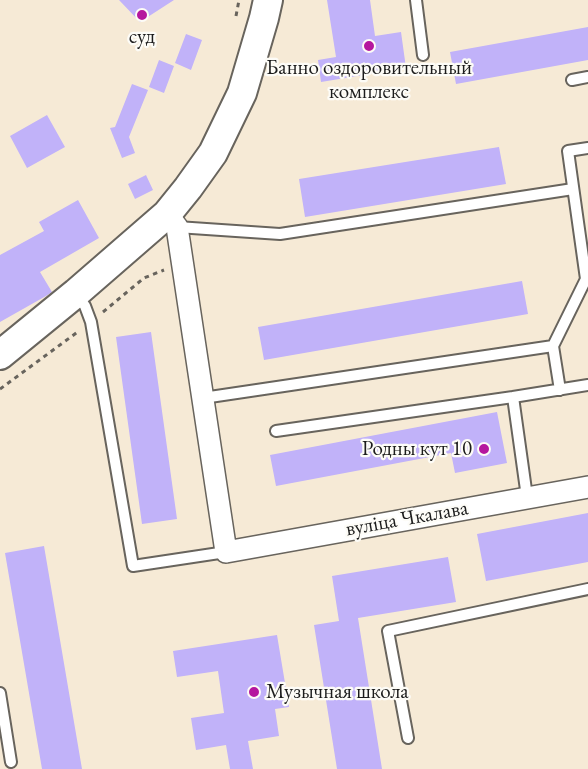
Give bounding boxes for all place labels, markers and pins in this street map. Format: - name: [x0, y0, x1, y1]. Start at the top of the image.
- marker: суд: [135, 8, 149, 22]
- place label: суд: [129, 24, 155, 50]
- marker: Банно оздоровительный комплекс: [362, 39, 376, 53]
- place label: Банно оздоровительный комплекс: [266, 55, 472, 105]
- place label: Родны кут 10: [362, 436, 472, 462]
- marker: Родны кут 10: [477, 442, 491, 456]
- place label: Музычная школа: [266, 679, 409, 705]
- marker: Музычная школа: [247, 685, 261, 699]

